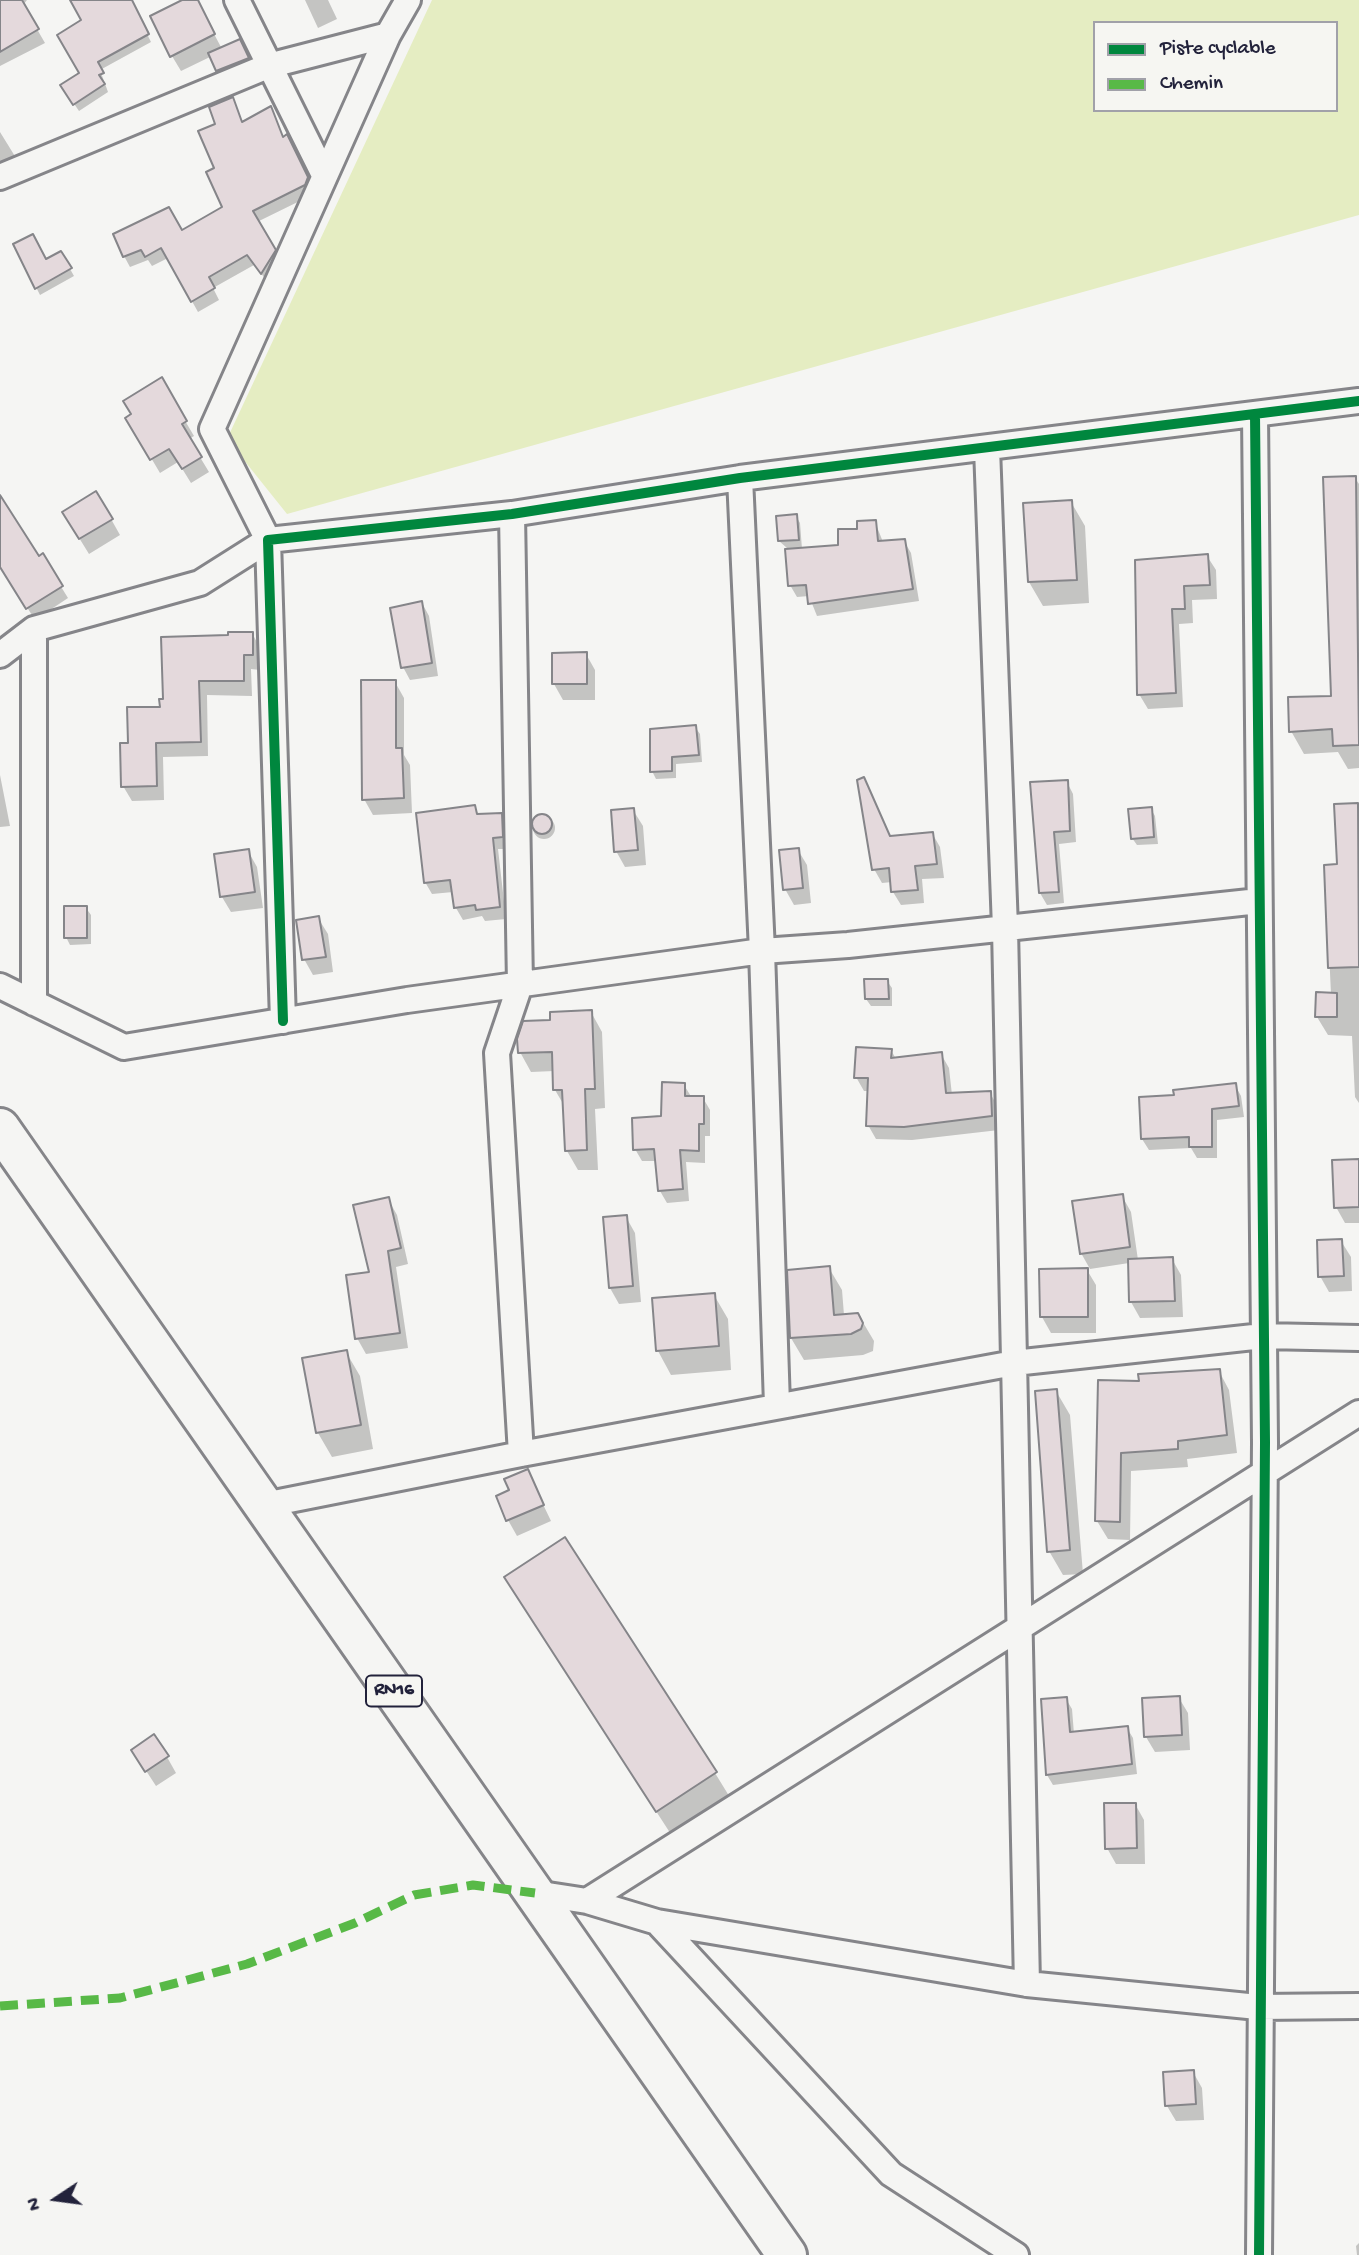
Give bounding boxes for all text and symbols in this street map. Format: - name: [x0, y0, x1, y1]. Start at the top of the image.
- legend: [1093, 21, 1338, 112]
- text: Piste cyclable: [1160, 37, 1276, 62]
- text: Chemin: [1160, 72, 1223, 97]
- road number: RN16: [366, 1676, 422, 1707]
- north arrow: [21, 2164, 91, 2234]
- text: N: [22, 2195, 48, 2212]

